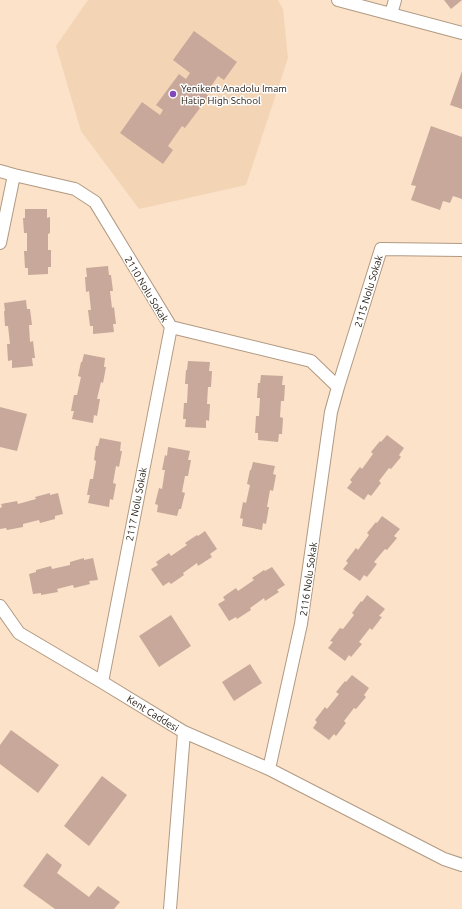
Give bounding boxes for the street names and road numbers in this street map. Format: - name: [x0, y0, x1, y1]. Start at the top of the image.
- street label: 2110 Nolu Sokak: [123, 254, 171, 324]
- street label: 2115 Nolu Sokak: [352, 254, 385, 329]
- street label: 2117 Nolu Sokak: [124, 466, 149, 542]
- street label: 2116 Nolu Sokak: [298, 541, 319, 617]
- street label: Kent Caddesi: [125, 693, 181, 734]

